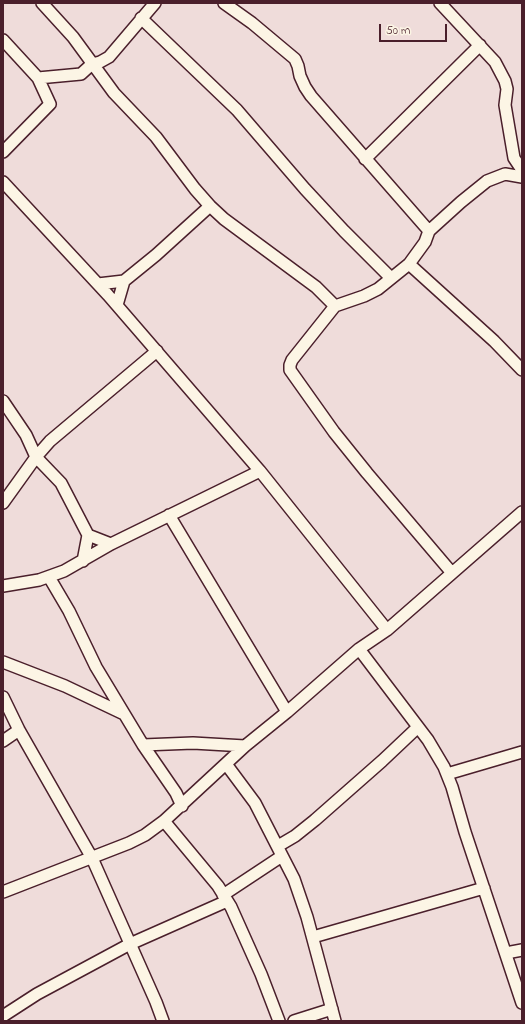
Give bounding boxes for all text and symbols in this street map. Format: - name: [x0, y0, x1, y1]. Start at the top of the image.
- scale bar: [381, 16, 449, 42]
- text: 50 m: [386, 22, 410, 40]

